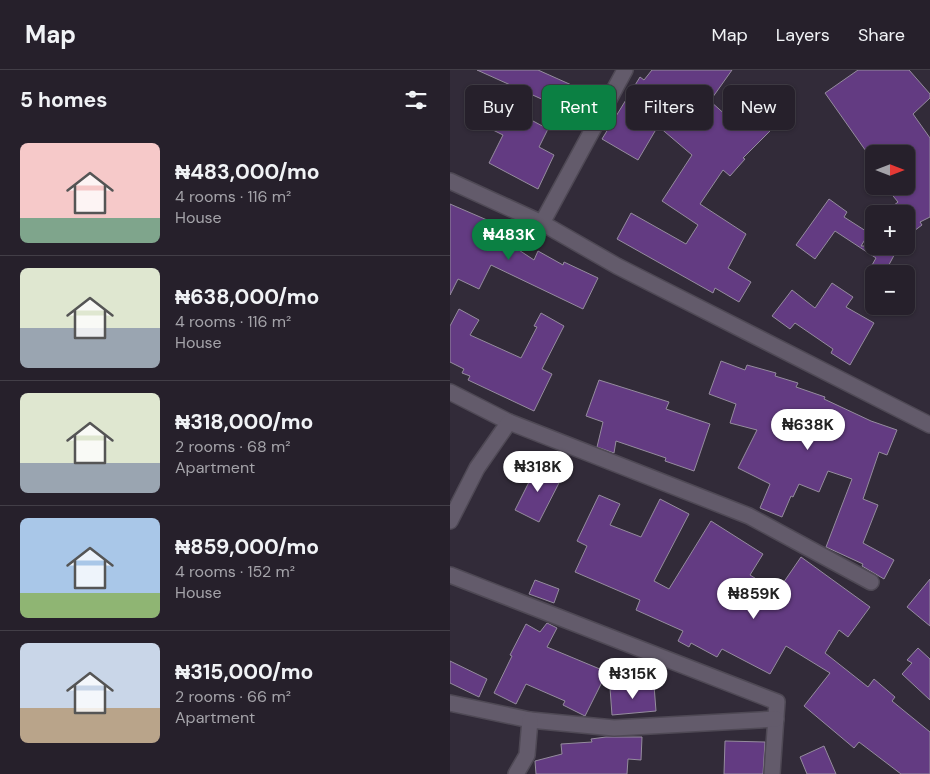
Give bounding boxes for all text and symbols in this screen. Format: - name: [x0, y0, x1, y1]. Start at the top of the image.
- text: Map: [25, 19, 76, 50]
- text: Map: [712, 23, 748, 47]
- text: Layers: [776, 23, 830, 47]
- text: Share: [858, 23, 905, 47]
- chip: Buy: [465, 85, 532, 130]
- chip: Rent: [542, 85, 616, 130]
- chip: Filters: [626, 85, 713, 130]
- chip: New: [723, 85, 795, 130]
- text: 5 homes: [20, 86, 107, 114]
- icon: filters: [402, 86, 430, 114]
- north arrow: [865, 145, 915, 195]
- map controls: [865, 145, 915, 315]
- text: ₦483,000/mo: [175, 158, 320, 186]
- icon: home: [60, 163, 120, 223]
- text: 4 rooms · 116 m²: [175, 186, 291, 207]
- button: +: [865, 205, 915, 255]
- text: House: [175, 207, 222, 228]
- pin: ₦483K: [474, 218, 544, 261]
- text: ₦483K: [483, 224, 535, 245]
- button: −: [865, 265, 915, 315]
- text: ₦638,000/mo: [175, 283, 319, 311]
- icon: home: [60, 288, 120, 348]
- text: 4 rooms · 116 m²: [175, 311, 291, 332]
- text: House: [175, 332, 222, 353]
- text: ₦318,000/mo: [175, 408, 313, 436]
- pin: ₦638K: [773, 408, 843, 451]
- icon: home: [60, 413, 120, 473]
- text: ₦638K: [782, 414, 834, 435]
- text: 2 rooms · 68 m²: [175, 436, 291, 457]
- pin: ₦318K: [503, 450, 573, 493]
- text: ₦318K: [514, 456, 562, 477]
- text: Apartment: [175, 457, 255, 478]
- text: ₦859,000/mo: [175, 533, 319, 561]
- icon: home: [60, 538, 120, 598]
- text: 4 rooms · 152 m²: [175, 561, 295, 582]
- pin: ₦859K: [719, 578, 789, 620]
- text: House: [175, 582, 222, 603]
- text: ₦859K: [728, 583, 780, 604]
- text: ₦315,000/mo: [175, 658, 313, 686]
- pin: ₦315K: [598, 658, 668, 700]
- icon: home: [60, 663, 120, 723]
- text: ₦315K: [609, 663, 657, 684]
- text: 2 rooms · 66 m²: [175, 686, 291, 707]
- text: Apartment: [175, 707, 255, 728]

